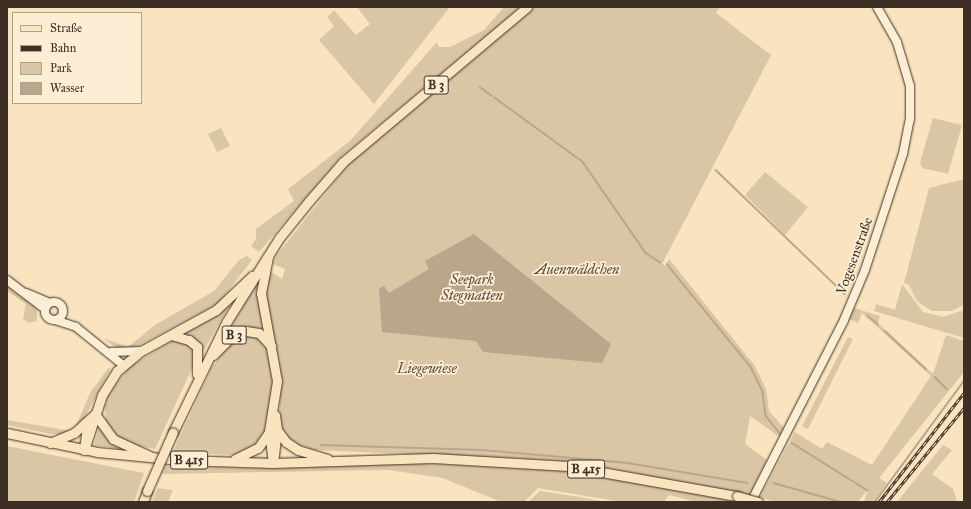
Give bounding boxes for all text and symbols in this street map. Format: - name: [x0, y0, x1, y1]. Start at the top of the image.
- legend: [12, 12, 142, 104]
- text: Straße: [50, 21, 82, 35]
- text: Bahn: [50, 41, 76, 55]
- text: Park: [50, 61, 72, 75]
- road number: B 3: [423, 74, 449, 96]
- text: Wasser: [50, 81, 84, 95]
- street label: Vogesenstraße: [833, 215, 877, 297]
- park label: Auenwäldchen: [535, 262, 619, 278]
- park label: Seepark Stegmatten: [441, 272, 503, 304]
- road number: B 3: [221, 324, 247, 346]
- park label: Liegewiese: [397, 361, 457, 377]
- road number: B 415: [170, 449, 208, 471]
- road number: B 415: [567, 458, 605, 480]

